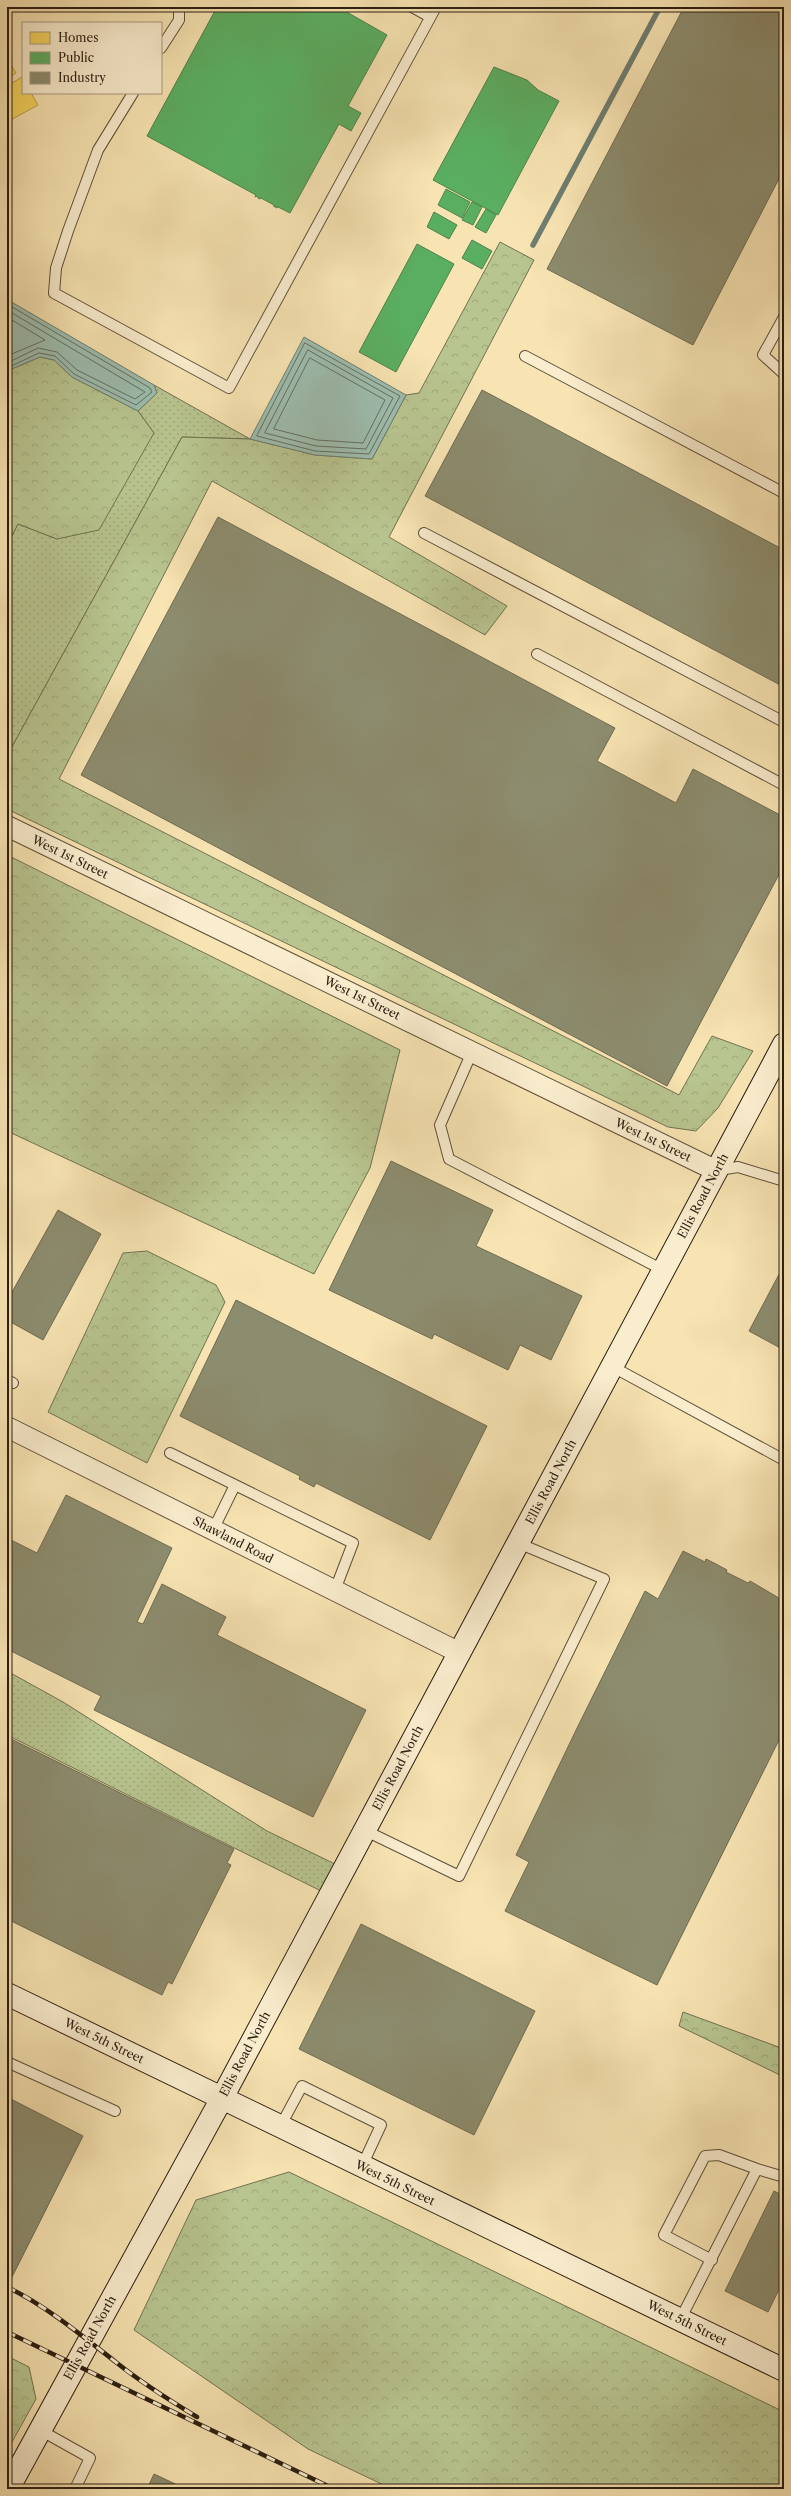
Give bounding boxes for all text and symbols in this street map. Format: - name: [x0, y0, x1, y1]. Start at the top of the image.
- legend: [22, 22, 162, 94]
- text: Homes: [58, 30, 98, 45]
- text: Public: [58, 50, 94, 65]
- text: Industry: [58, 70, 106, 85]
- street label: West 1st Street: [29, 831, 112, 882]
- street label: West 1st Street: [321, 972, 404, 1023]
- street label: West 1st Street: [612, 1114, 695, 1165]
- street label: Ellis Road North: [674, 1150, 732, 1241]
- street label: Ellis Road North: [522, 1436, 580, 1527]
- street label: Shawland Road: [191, 1513, 277, 1567]
- street label: Ellis Road North: [369, 1722, 427, 1813]
- street label: Ellis Road North: [216, 2008, 274, 2099]
- street label: West 5th Street: [61, 2014, 147, 2067]
- street label: West 5th Street: [352, 2156, 438, 2209]
- street label: Ellis Road North: [60, 2293, 119, 2383]
- street label: West 5th Street: [644, 2296, 730, 2349]

